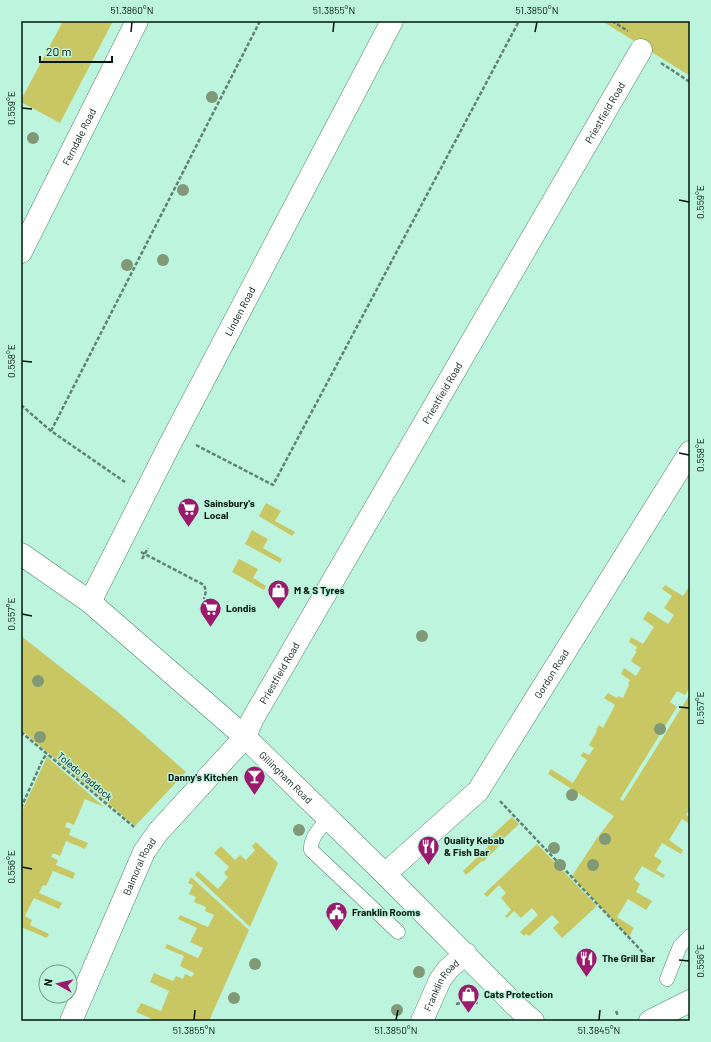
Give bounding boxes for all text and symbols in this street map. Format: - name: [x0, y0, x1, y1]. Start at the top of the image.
- text: 51.3860°N: [111, 4, 153, 16]
- text: 51.3855°N: [313, 4, 355, 16]
- text: 51.3850°N: [516, 4, 558, 16]
- scale bar: [40, 38, 112, 64]
- text: 20 m: [46, 44, 72, 58]
- street label: Priestfield Road: [582, 80, 627, 146]
- text: 0.559°E: [5, 91, 17, 125]
- street label: Ferndale Road: [60, 106, 98, 167]
- text: 0.559°E: [694, 185, 706, 219]
- street label: Linden Road: [222, 285, 258, 338]
- text: 0.558°E: [5, 344, 17, 378]
- street label: Priestfield Road: [419, 360, 465, 426]
- text: 0.558°E: [694, 438, 706, 472]
- supermarket icon: Sainsbury's Local: [175, 496, 201, 529]
- place label: Sainsbury's Local: [204, 497, 255, 521]
- shop icon: M & S Tyres: [265, 577, 291, 610]
- place label: M & S Tyres: [294, 584, 345, 596]
- supermarket icon: Londis: [198, 595, 224, 628]
- text: 0.557°E: [5, 597, 17, 631]
- place label: Londis: [226, 602, 256, 614]
- street label: Priestfield Road: [257, 640, 302, 706]
- street label: Gordon Road: [532, 647, 571, 700]
- text: 0.557°E: [694, 691, 706, 725]
- street label: Toledo Paddock: [55, 749, 115, 803]
- street label: Gillingham Road: [257, 749, 315, 806]
- bar icon: Danny's Kitchen: [241, 764, 267, 797]
- place label: Danny's Kitchen: [168, 771, 238, 783]
- restaurant icon: Quality Kebab & Fish Bar: [415, 833, 441, 866]
- place label: Quality Kebab & Fish Bar: [444, 834, 505, 858]
- street label: Balmoral Road: [120, 835, 158, 897]
- text: 0.556°E: [5, 850, 17, 884]
- public building icon: Franklin Rooms: [324, 899, 350, 932]
- place label: Franklin Rooms: [352, 906, 420, 918]
- text: 0.556°E: [694, 944, 706, 978]
- restaurant icon: The Grill Bar: [573, 945, 599, 978]
- place label: The Grill Bar: [602, 952, 656, 964]
- street label: Franklin Road: [421, 957, 461, 1013]
- north arrow: [38, 964, 78, 1004]
- text: N: [41, 978, 55, 987]
- shop icon: Cats Protection: [456, 981, 482, 1014]
- place label: Cats Protection: [484, 988, 553, 1000]
- text: 51.3855°N: [173, 1024, 215, 1036]
- text: 51.3850°N: [375, 1024, 417, 1036]
- text: 51.3845°N: [578, 1024, 620, 1036]

